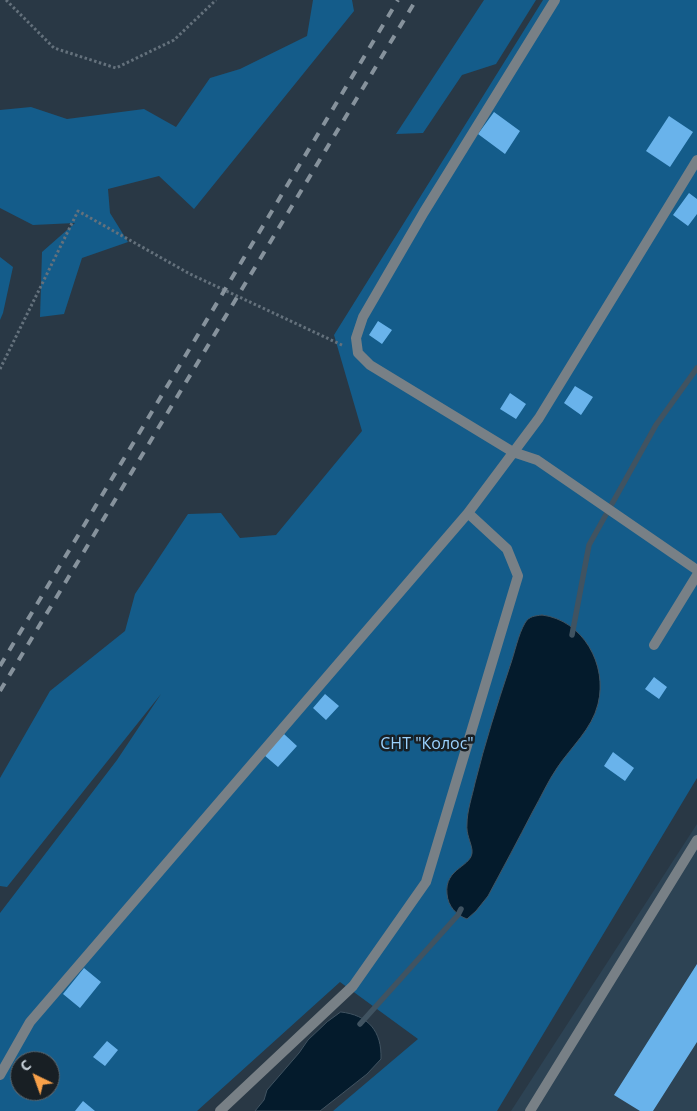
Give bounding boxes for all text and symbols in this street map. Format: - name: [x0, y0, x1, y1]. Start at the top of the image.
- park label: СНТ "Колос": [380, 734, 474, 754]
- north arrow: [10, 1051, 60, 1101]
- text: С: [16, 1055, 35, 1075]

